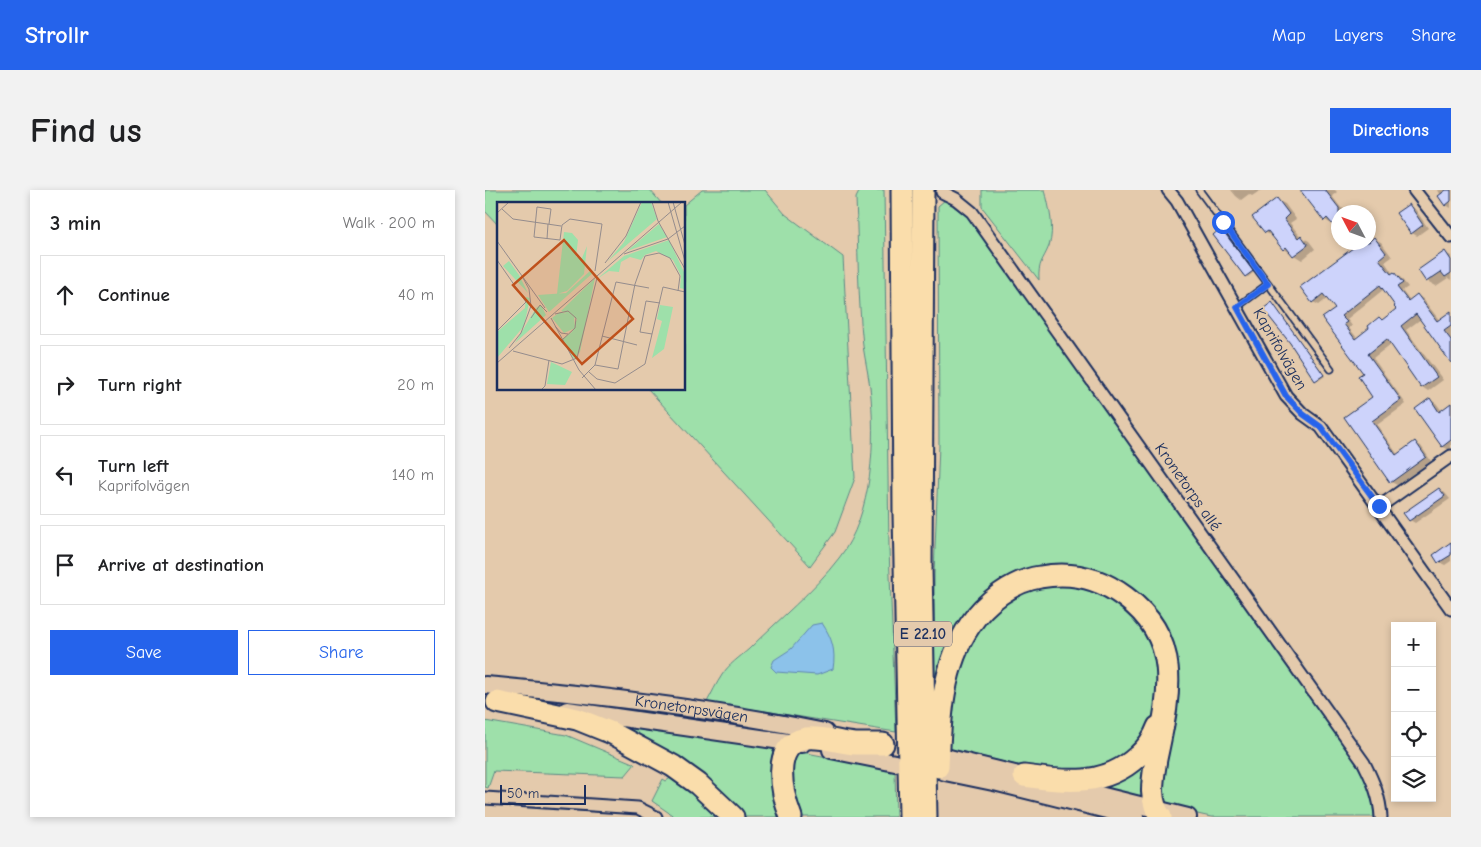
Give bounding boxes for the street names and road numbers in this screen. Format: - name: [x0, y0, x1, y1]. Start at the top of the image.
- street label: Kaprifolvägen: [1249, 305, 1311, 393]
- street label: Kronetorps allé: [1151, 440, 1225, 534]
- road number: E 22.10: [894, 622, 952, 646]
- street label: Kronetorpsvägen: [634, 692, 750, 726]

